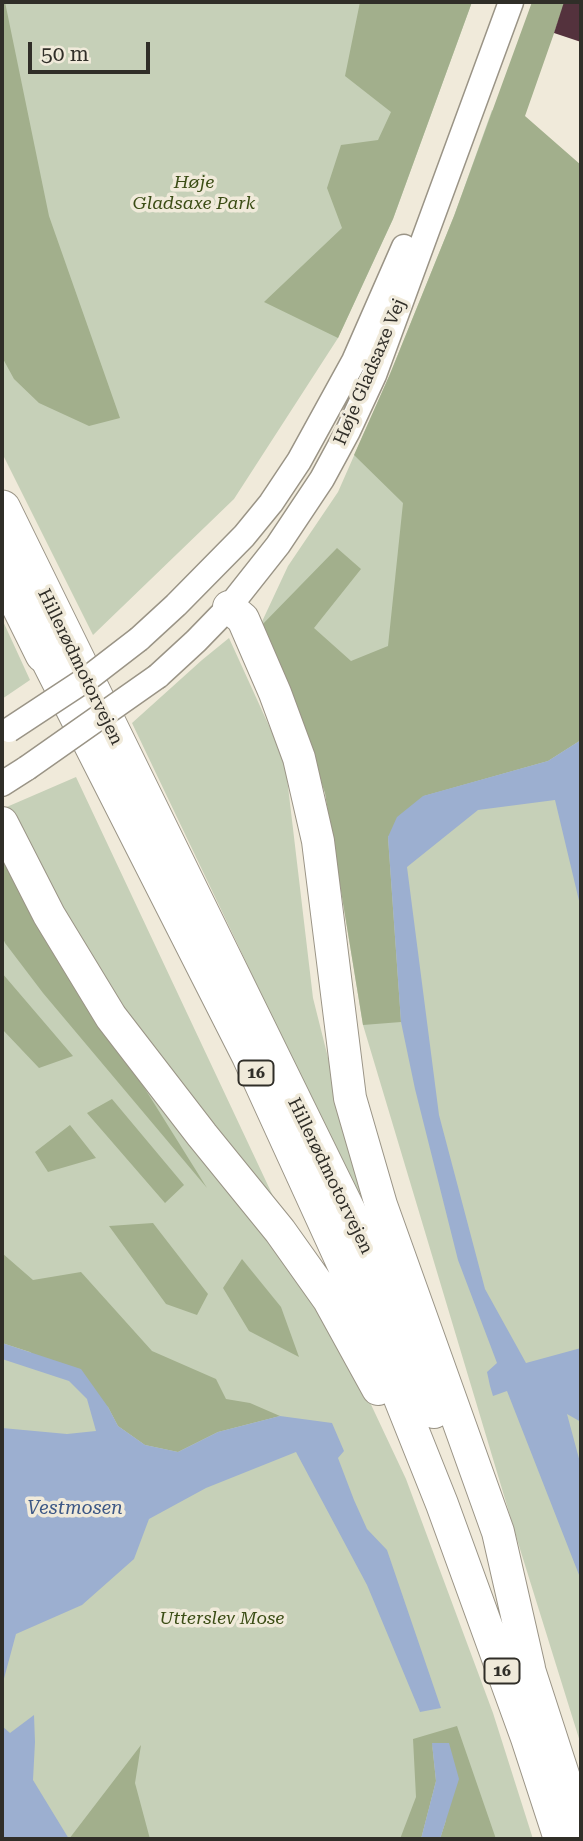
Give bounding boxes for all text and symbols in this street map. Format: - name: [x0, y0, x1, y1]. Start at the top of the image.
- scale bar: [32, 28, 154, 72]
- text: 50 m: [41, 42, 89, 66]
- park label: Høje Gladsaxe Park: [133, 172, 255, 214]
- street label: Høje Gladsaxe Vej: [329, 296, 411, 448]
- street label: Hillerødmotorvejen: [33, 585, 127, 749]
- road number: 16: [238, 1060, 274, 1086]
- street label: Hillerødmotorvejen: [283, 1094, 377, 1258]
- water label: Vestmosen: [27, 1497, 123, 1519]
- park label: Utterslev Mose: [160, 1608, 284, 1630]
- road number: 16: [484, 1658, 520, 1684]

